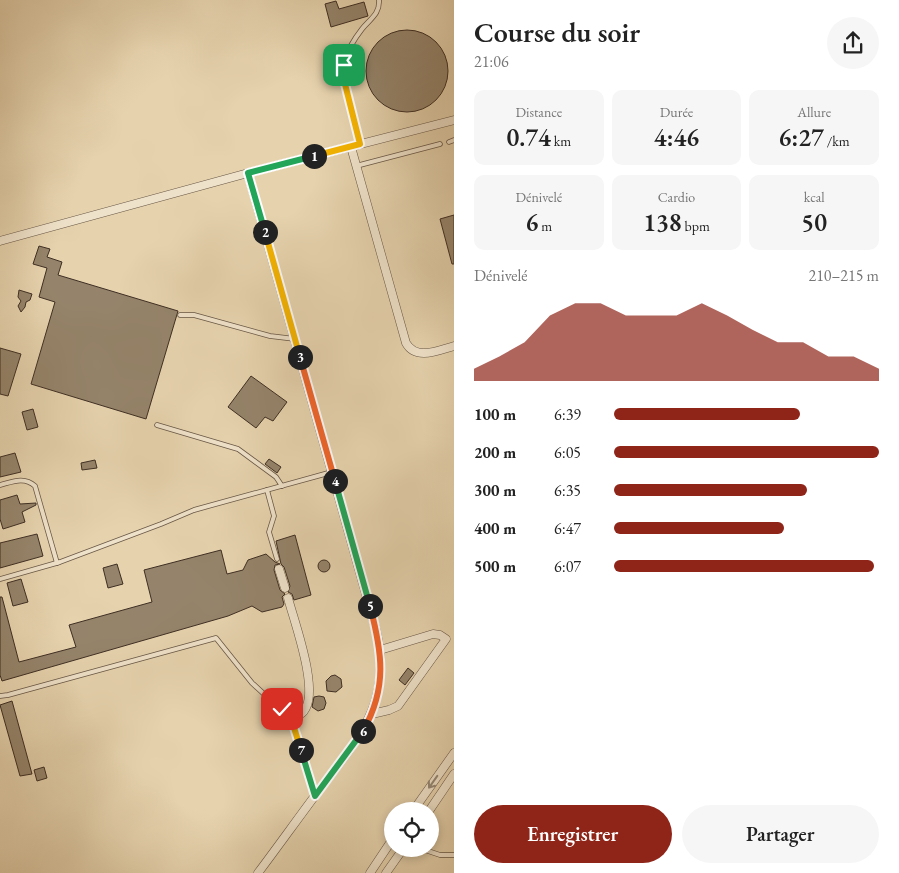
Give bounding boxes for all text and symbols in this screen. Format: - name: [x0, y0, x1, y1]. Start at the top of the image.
- text: Course du soir: [474, 14, 640, 50]
- button: share: [827, 17, 879, 69]
- pin: [323, 44, 365, 86]
- icon: arrive: [330, 51, 358, 79]
- text: 21:06: [474, 51, 509, 72]
- text: Distance: [515, 103, 562, 121]
- text: Durée: [660, 103, 693, 121]
- text: Allure: [797, 103, 831, 121]
- text: 0.74: [506, 121, 551, 153]
- text: 4:46: [654, 121, 699, 153]
- text: 6:27: [779, 121, 824, 153]
- text: km: [551, 132, 571, 150]
- text: /km: [824, 132, 850, 150]
- pin: 1: [302, 144, 326, 168]
- text: 1: [311, 147, 318, 165]
- text: Dénivelé: [515, 188, 562, 206]
- text: Cardio: [658, 188, 695, 206]
- text: kcal: [804, 188, 825, 206]
- text: 6: [526, 206, 538, 238]
- text: 138: [643, 206, 682, 238]
- text: 50: [801, 206, 827, 238]
- text: m: [538, 217, 552, 235]
- text: bpm: [682, 217, 710, 235]
- pin: 2: [252, 220, 278, 244]
- text: 2: [262, 223, 269, 241]
- text: Dénivelé: [474, 265, 528, 286]
- text: 210–215 m: [808, 265, 879, 286]
- pin: 3: [288, 344, 312, 370]
- text: 3: [297, 348, 304, 366]
- text: 100 m: [474, 404, 516, 425]
- text: 6:39: [554, 404, 581, 425]
- text: 200 m: [474, 442, 516, 463]
- text: 6:05: [554, 442, 581, 463]
- pin: 4: [322, 468, 348, 494]
- text: 4: [332, 472, 339, 490]
- text: 300 m: [474, 480, 516, 501]
- text: 6:35: [554, 480, 581, 501]
- text: 400 m: [474, 518, 516, 539]
- text: 6:47: [554, 518, 581, 539]
- text: 500 m: [474, 556, 516, 577]
- text: 6:07: [554, 556, 581, 577]
- pin: 5: [358, 594, 382, 618]
- text: 5: [367, 597, 374, 615]
- pin: [261, 688, 303, 730]
- icon: check: [268, 695, 296, 723]
- pin: 6: [350, 718, 376, 744]
- text: 6: [360, 722, 367, 740]
- pin: 7: [288, 738, 314, 762]
- text: 7: [298, 741, 305, 759]
- one-way arrow: [428, 775, 439, 789]
- map controls: [384, 802, 439, 857]
- button: locate: [384, 802, 439, 857]
- button: Enregistrer: [474, 805, 672, 863]
- button: Partager: [682, 805, 879, 863]

